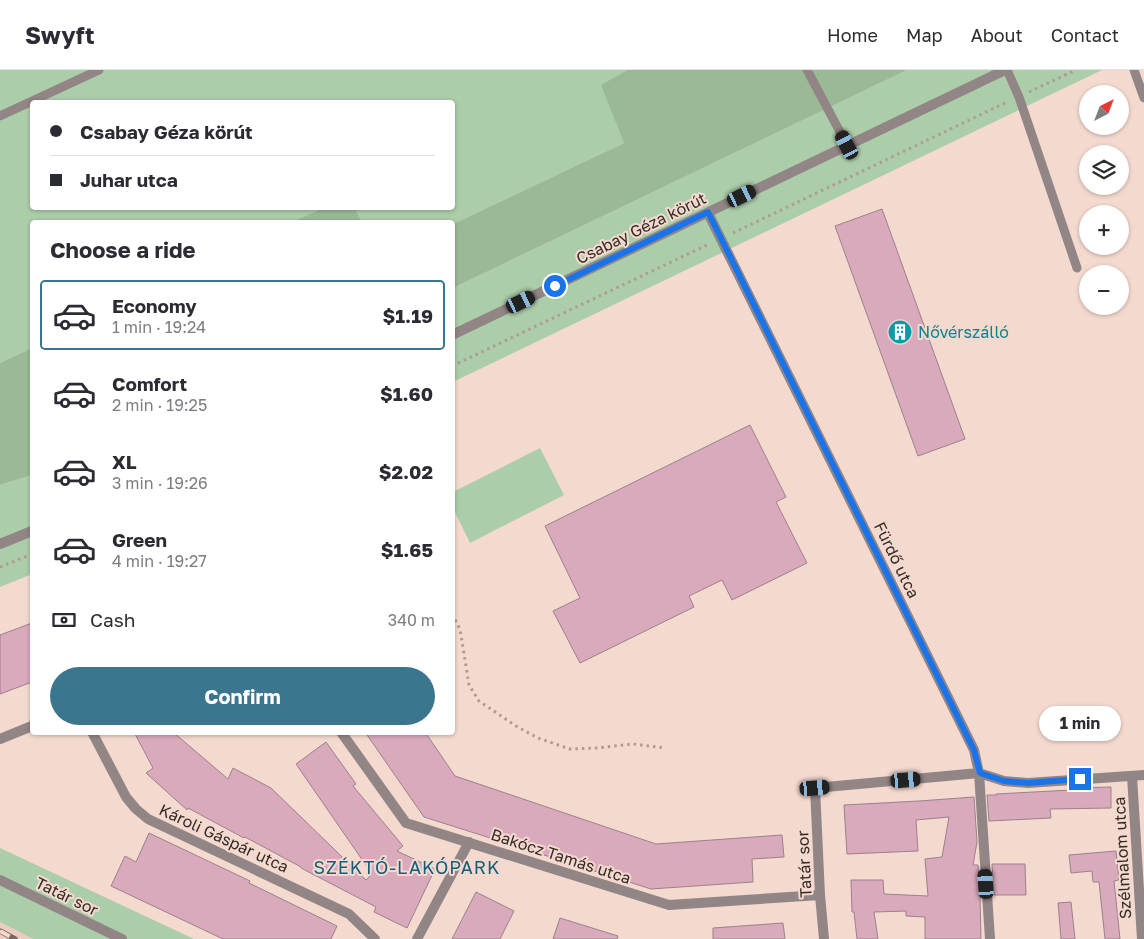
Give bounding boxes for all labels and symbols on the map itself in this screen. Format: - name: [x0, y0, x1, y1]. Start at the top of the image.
- north arrow: [1079, 85, 1129, 135]
- car: [833, 128, 860, 162]
- car: [725, 183, 758, 209]
- street label: Csabay Géza körút: [573, 188, 709, 268]
- route start: [544, 275, 566, 297]
- car: [504, 289, 537, 315]
- building icon: Nővérszálló: [887, 319, 913, 345]
- place label: Nővérszálló: [918, 322, 1009, 342]
- street label: Fürdő utca: [870, 519, 924, 601]
- callout: 1 min: [1039, 706, 1121, 742]
- route end: [1069, 768, 1091, 790]
- car: [890, 771, 921, 789]
- car: [799, 779, 830, 797]
- street label: Szélmalom utca: [1109, 796, 1135, 920]
- street label: Károli Gáspár utca: [156, 799, 292, 877]
- street label: Bakócz Tamás utca: [488, 824, 634, 888]
- street label: Tatár sor: [792, 830, 816, 898]
- district label: SZÉKTÓ-LAKÓPARK: [314, 856, 500, 878]
- car: [977, 869, 994, 899]
- street label: Tatár sor: [32, 872, 102, 920]

